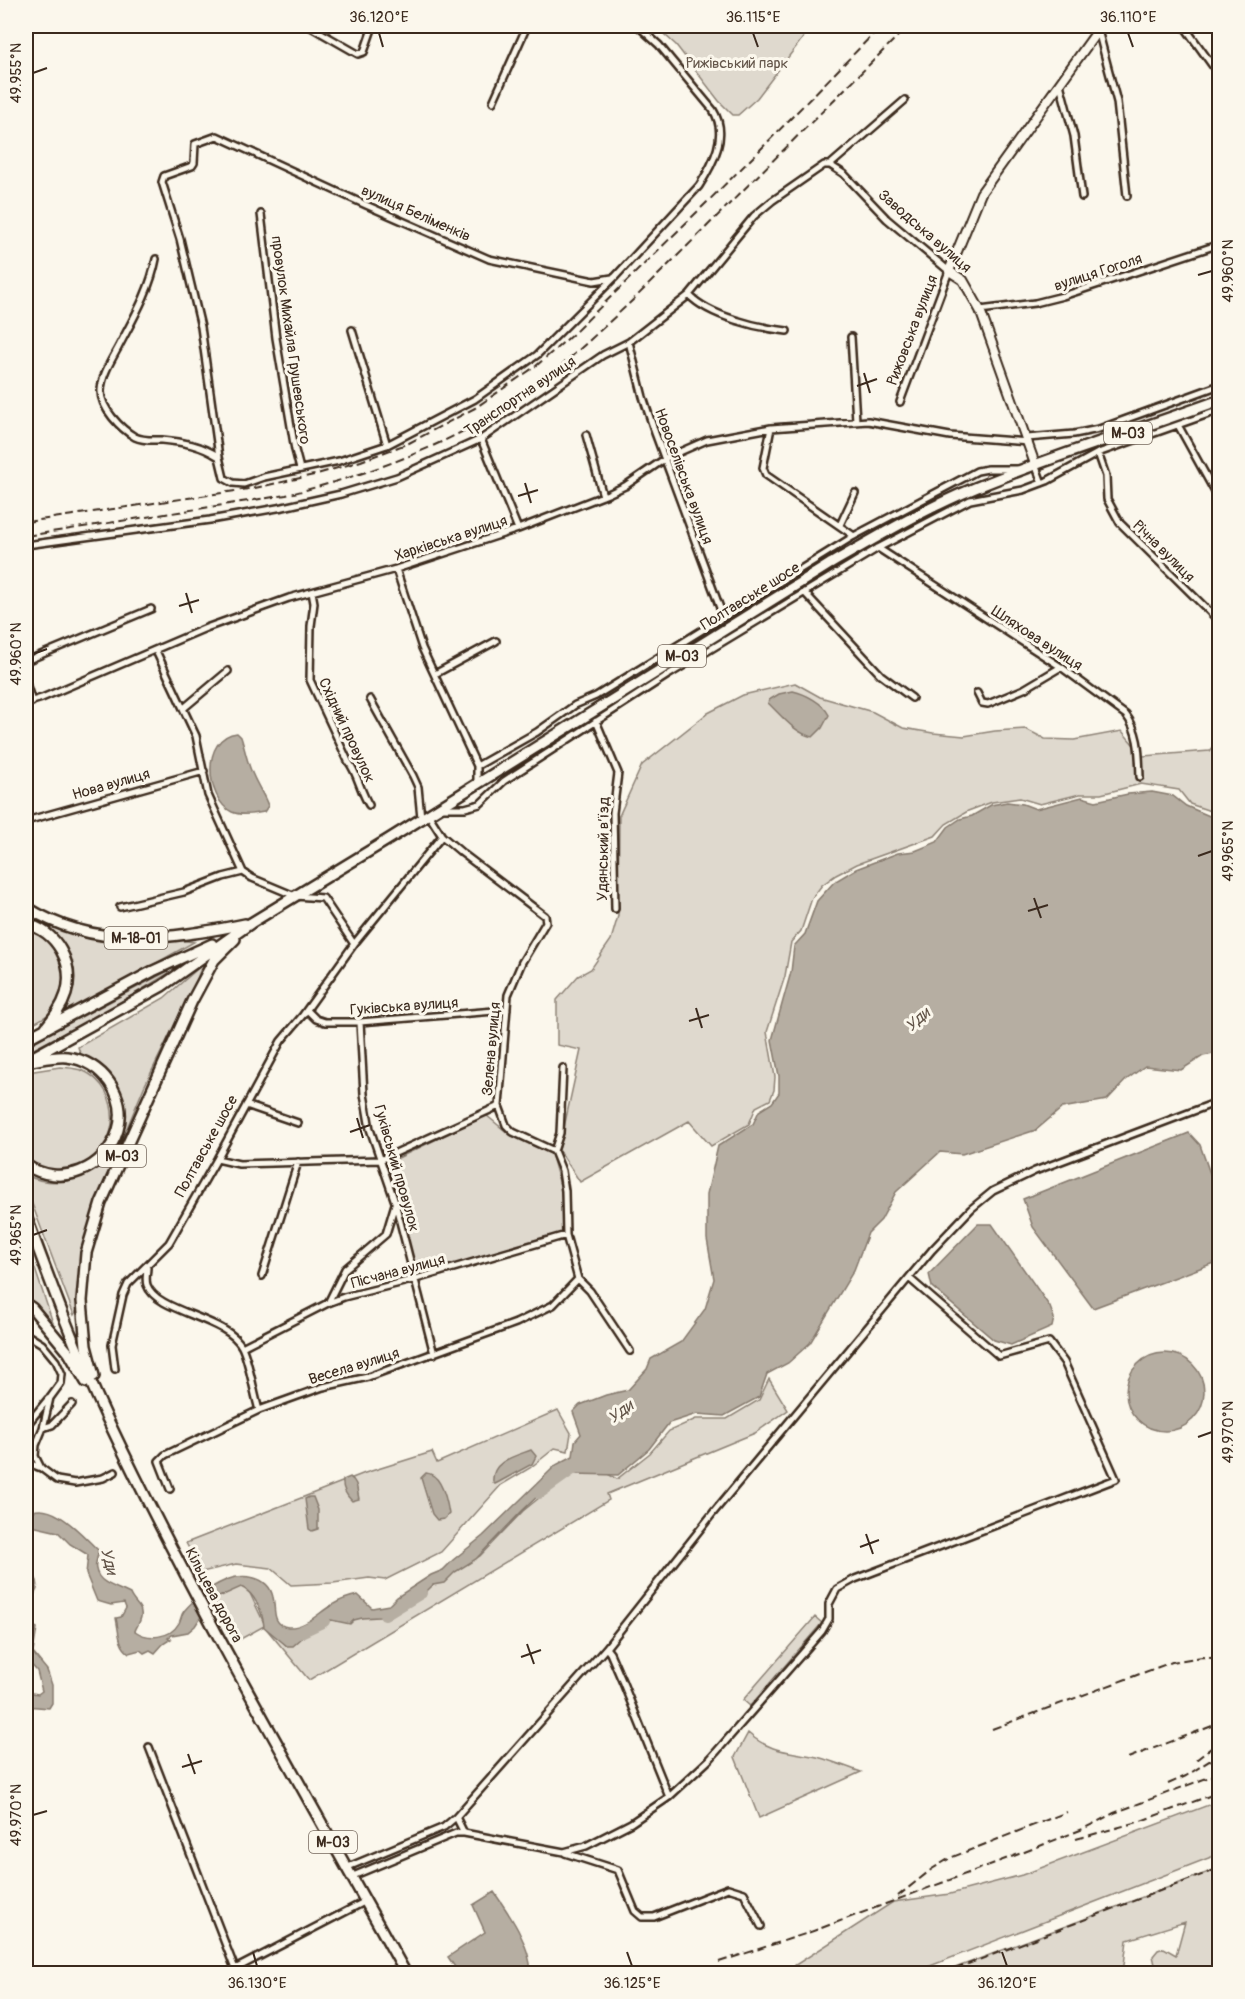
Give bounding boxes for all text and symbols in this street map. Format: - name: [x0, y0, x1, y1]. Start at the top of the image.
- text: 36.120°E: [349, 8, 409, 27]
- text: 36.115°E: [726, 8, 781, 27]
- text: 36.110°E: [1100, 8, 1157, 27]
- text: 49.955°N: [7, 43, 26, 103]
- park label: Рижівський парк: [686, 54, 789, 73]
- street label: вулиця Беліменків: [358, 181, 473, 246]
- street label: Заводська вулиця: [874, 186, 975, 277]
- street label: провулок Михайла Грушевського: [266, 235, 315, 446]
- text: 49.960°N: [1219, 239, 1238, 303]
- street label: вулиця Гоголя: [1052, 249, 1145, 296]
- street label: Рижовська вулиця: [883, 272, 942, 388]
- street label: Транспортна вулиця: [461, 352, 580, 441]
- street label: Новоселівська вулиця: [650, 406, 717, 547]
- road number: М-03: [1104, 422, 1152, 444]
- street label: Харківська вулиця: [392, 511, 510, 566]
- street label: Річна вулиця: [1129, 516, 1199, 586]
- street label: Полтавське шосе: [697, 558, 804, 635]
- street label: Шляхова вулиця: [987, 602, 1086, 675]
- text: 49.960°N: [7, 622, 26, 686]
- road number: М-03: [658, 645, 706, 667]
- street label: Східний провулок: [314, 675, 379, 786]
- street label: Нова вулиця: [70, 764, 152, 805]
- street label: Удянський в’їзд: [593, 797, 614, 901]
- text: 49.965°N: [1219, 820, 1238, 882]
- road number: М-18-01: [104, 927, 168, 949]
- street label: Гуківська вулиця: [349, 993, 459, 1020]
- street label: Зелена вулиця: [478, 1001, 505, 1097]
- water label: Уди: [901, 1002, 936, 1036]
- street label: Полтавське шосе: [171, 1092, 243, 1200]
- street label: Гуківський провулок: [369, 1103, 424, 1234]
- road number: М-03: [98, 1145, 146, 1167]
- text: 49.965°N: [7, 1204, 26, 1266]
- street label: Пісчана вулиця: [349, 1250, 447, 1293]
- street label: Весела вулиця: [307, 1344, 402, 1389]
- water label: Уди: [604, 1395, 639, 1428]
- text: 49.970°N: [1219, 1401, 1238, 1463]
- street label: Кільцева дорога: [181, 1545, 247, 1646]
- water label: Уди: [96, 1546, 122, 1578]
- text: 49.970°N: [7, 1784, 26, 1846]
- road number: М-03: [309, 1831, 357, 1853]
- text: 36.130°E: [227, 1974, 287, 1993]
- text: 36.125°E: [603, 1974, 661, 1993]
- text: 36.120°E: [977, 1974, 1037, 1993]

